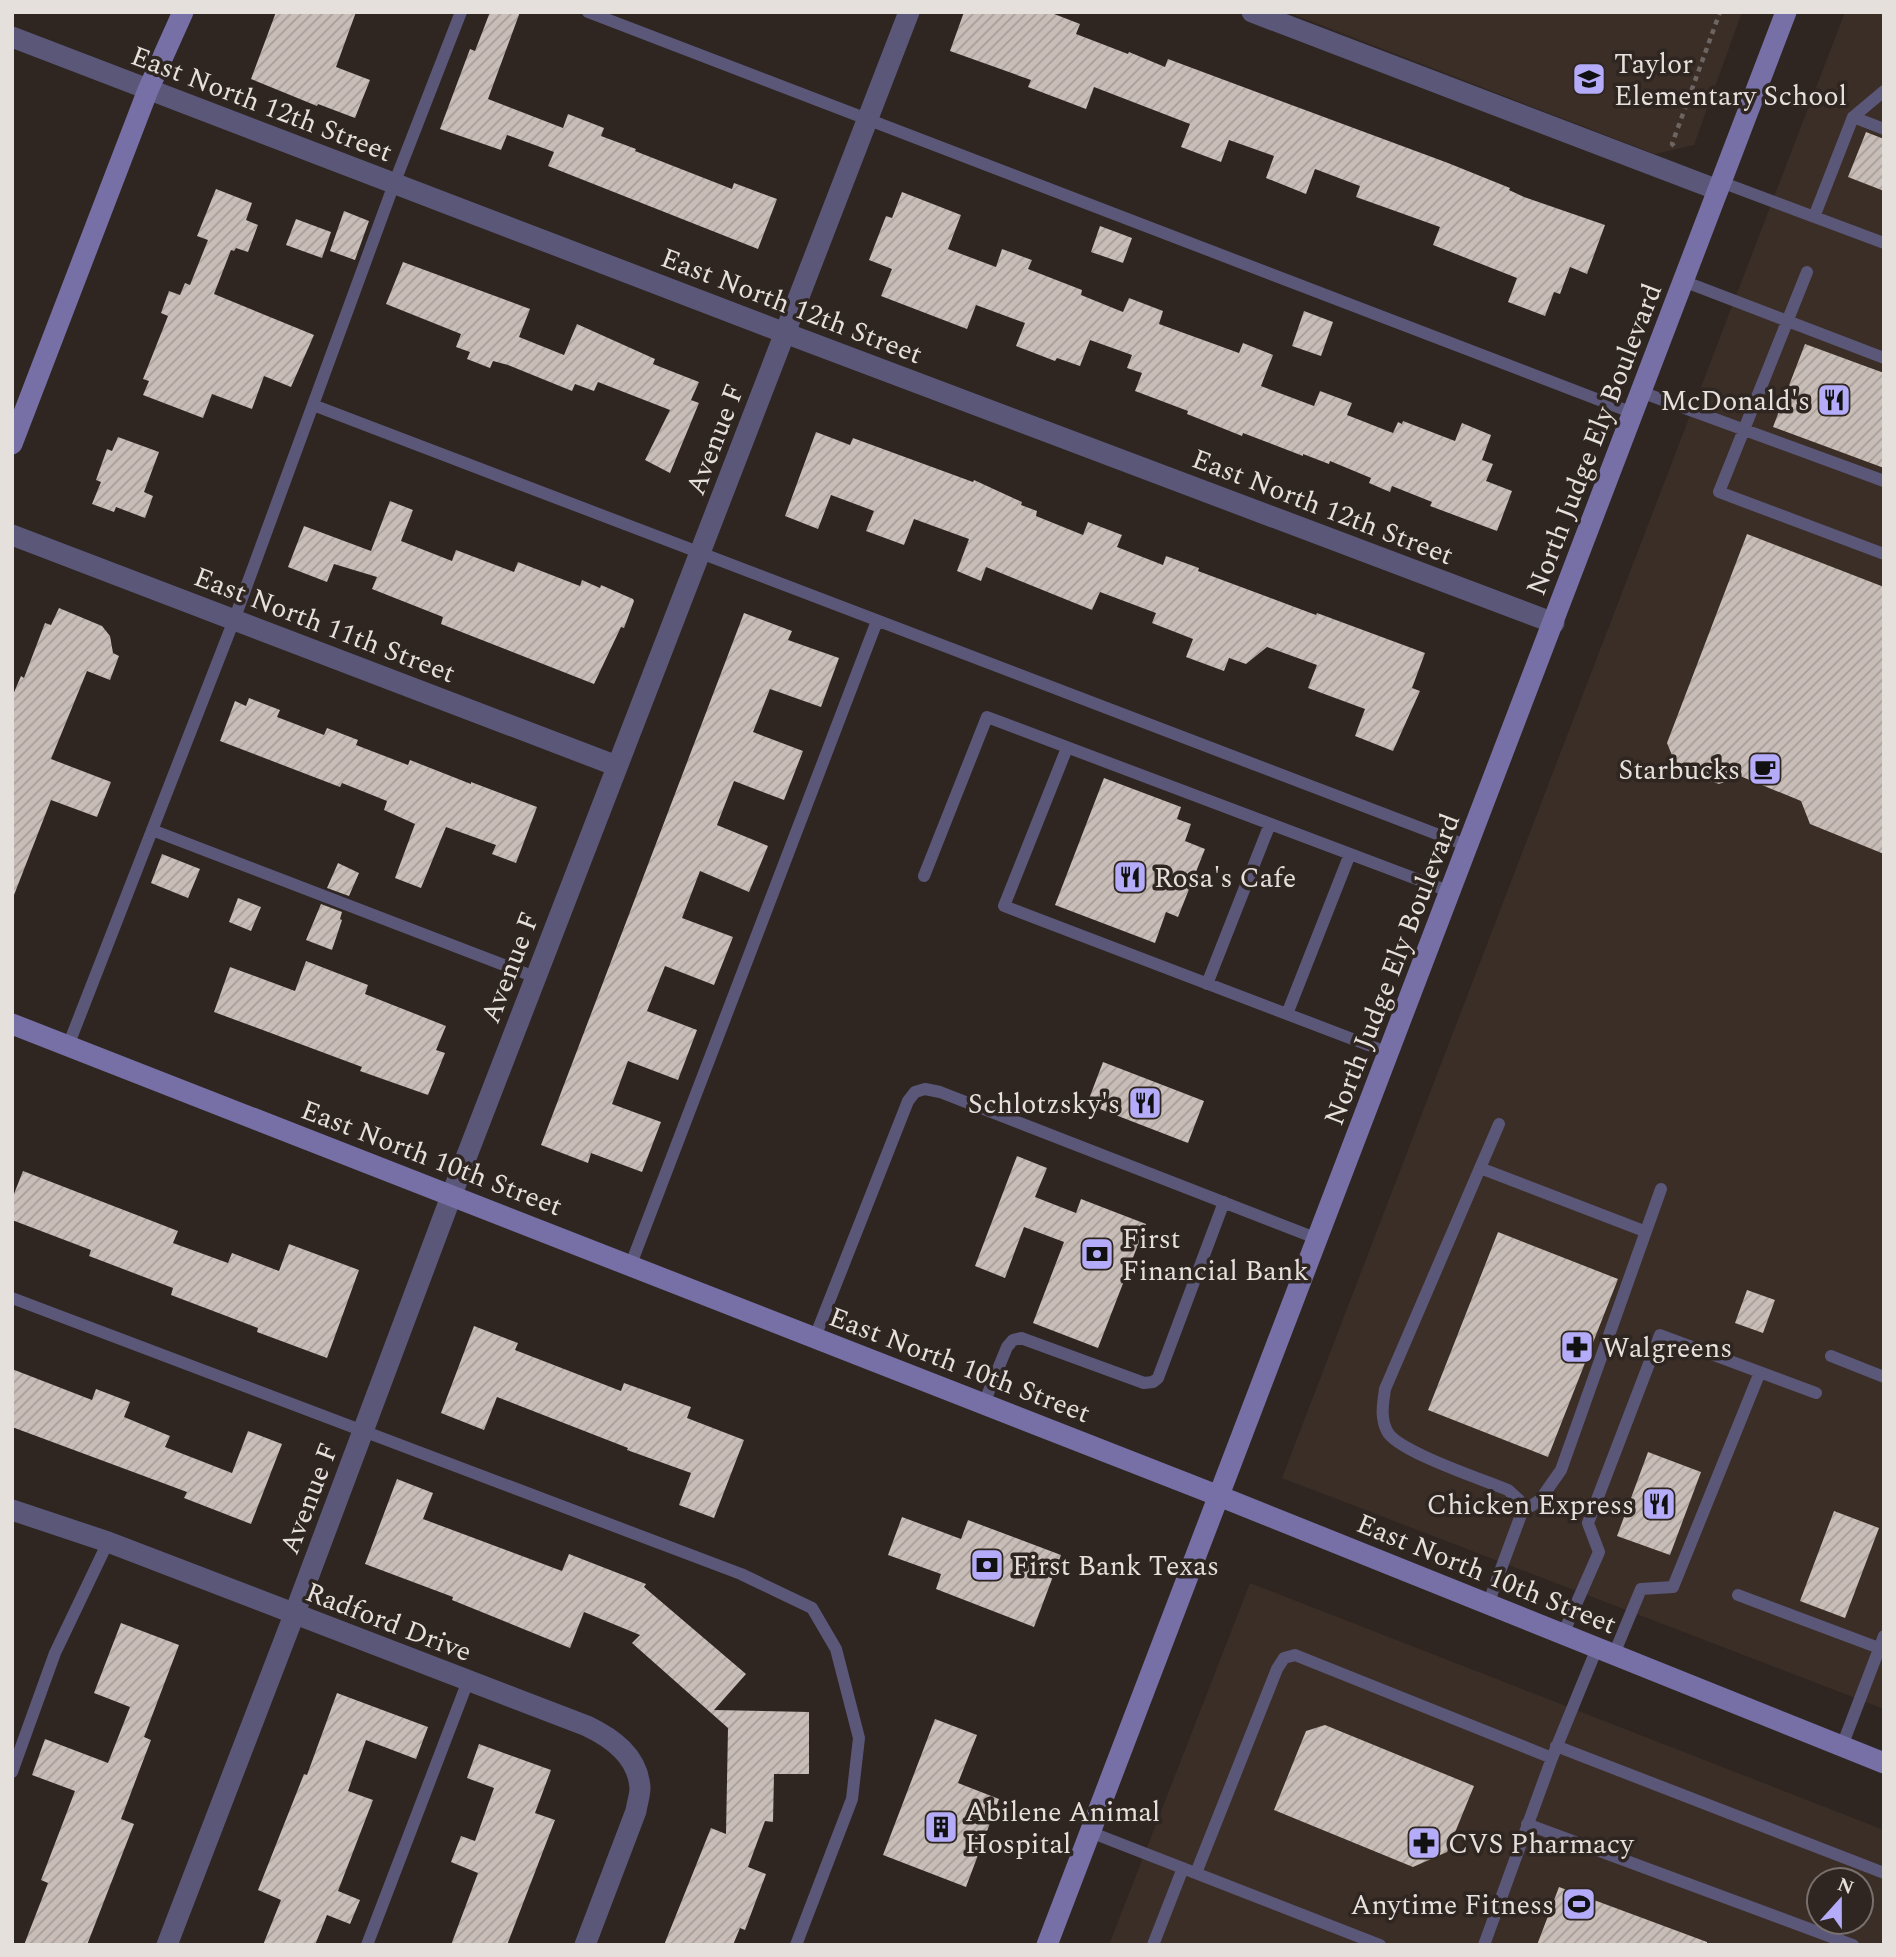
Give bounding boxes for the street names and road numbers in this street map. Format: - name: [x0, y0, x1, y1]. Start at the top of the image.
- street label: East North 12th Street: [124, 35, 399, 174]
- street label: East North 12th Street: [654, 237, 929, 376]
- street label: North Judge Ely Boulevard: [1515, 277, 1674, 602]
- street label: Avenue F: [674, 377, 756, 502]
- street label: East North 12th Street: [1185, 438, 1460, 577]
- street label: East North 11th Street: [187, 556, 462, 695]
- street label: North Judge Ely Boulevard: [1313, 807, 1472, 1132]
- street label: Avenue F: [469, 905, 551, 1030]
- street label: East North 10th Street: [294, 1089, 569, 1228]
- street label: East North 10th Street: [822, 1296, 1097, 1435]
- street label: Avenue F: [268, 1436, 350, 1561]
- street label: East North 10th Street: [1350, 1503, 1623, 1646]
- street label: Radford Drive: [299, 1571, 478, 1674]

